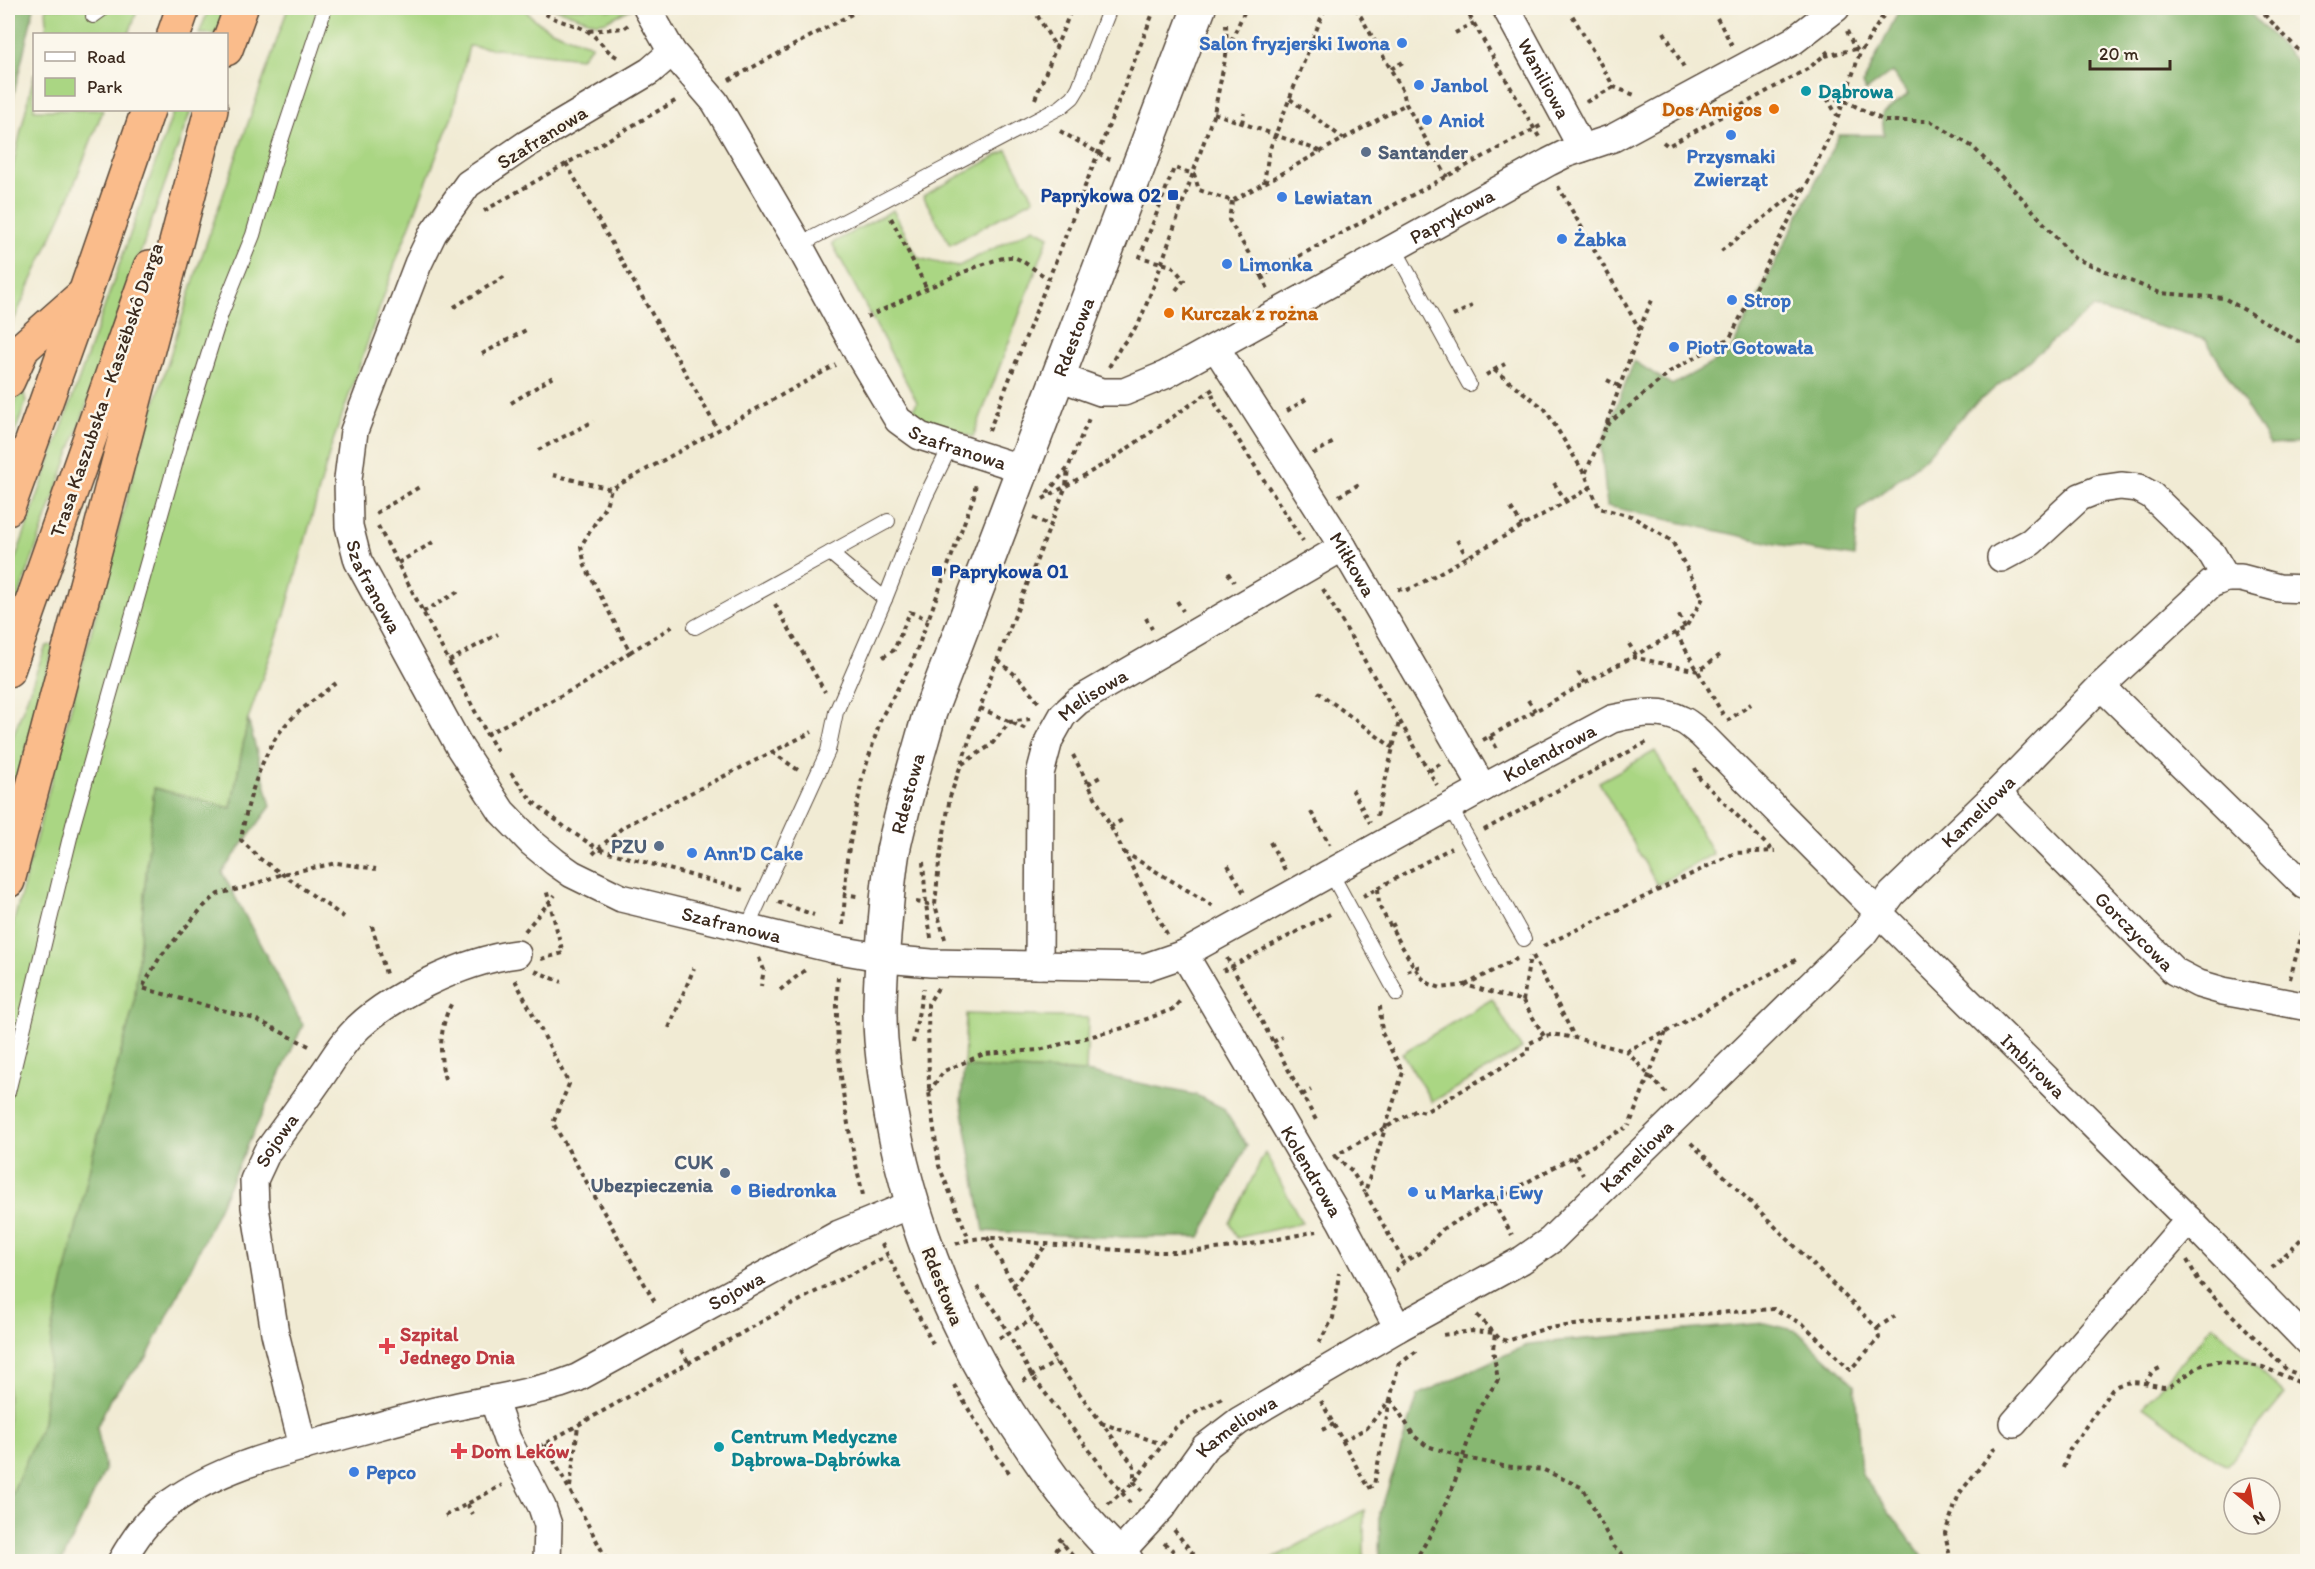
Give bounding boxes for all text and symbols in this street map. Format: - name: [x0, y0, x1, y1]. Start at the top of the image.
- place label: Salon fryzjerski Iwona: [1199, 31, 1391, 56]
- legend: [33, 33, 228, 111]
- scale bar: [2090, 33, 2170, 71]
- street label: Waniliowa: [1513, 34, 1576, 123]
- marker: Salon fryzjerski Iwona: [1395, 36, 1409, 50]
- text: 20 m: [2099, 43, 2139, 65]
- text: Road: [87, 46, 126, 68]
- place label: Janbol: [1430, 73, 1489, 97]
- text: Park: [87, 76, 122, 98]
- marker: Janbol: [1412, 78, 1426, 92]
- place label: Dąbrowa: [1818, 79, 1893, 104]
- marker: Dąbrowa: [1799, 84, 1813, 98]
- place label: Dos Amigos: [1662, 97, 1762, 122]
- street label: Szafranowa: [492, 100, 592, 174]
- marker: Dos Amigos: [1767, 102, 1781, 116]
- place label: Anioł: [1438, 108, 1484, 132]
- marker: Anioł: [1420, 113, 1434, 127]
- marker: Przysmaki Zwierząt: [1724, 128, 1738, 142]
- place label: Santander: [1378, 140, 1468, 164]
- place label: Przysmaki Zwierząt: [1687, 144, 1775, 192]
- marker: Santander: [1359, 145, 1373, 159]
- street label: Paprykowa: [1405, 182, 1499, 249]
- place label: Paprykowa 02: [1040, 183, 1161, 208]
- place label: Lewiatan: [1294, 185, 1373, 209]
- marker: Paprykowa 02: [1166, 188, 1180, 202]
- marker: Lewiatan: [1275, 190, 1289, 204]
- place label: Żabka: [1574, 227, 1626, 251]
- marker: Żabka: [1555, 232, 1569, 246]
- street label: Trasa Kaszubska – Kaszëbskô Darga: [44, 239, 168, 540]
- place label: Limonka: [1239, 252, 1313, 276]
- marker: Limonka: [1220, 257, 1234, 271]
- place label: Strop: [1744, 288, 1792, 313]
- street label: Rdestowa: [1047, 293, 1100, 380]
- marker: Strop: [1725, 293, 1739, 307]
- place label: Kurczak z rożna: [1181, 301, 1319, 325]
- marker: Kurczak z rożna: [1162, 306, 1176, 320]
- place label: Piotr Gotowała: [1686, 335, 1814, 359]
- marker: Piotr Gotowała: [1667, 340, 1681, 354]
- street label: Szafranowa: [904, 419, 1010, 475]
- street label: Miłkowa: [1324, 527, 1382, 602]
- street label: Szafranowa: [341, 537, 407, 638]
- place label: Paprykowa 01: [949, 559, 1069, 584]
- marker: Paprykowa 01: [930, 564, 944, 578]
- street label: Melisowa: [1052, 663, 1132, 726]
- street label: Kolendrowa: [1499, 718, 1601, 787]
- street label: Rdestowa: [885, 749, 930, 836]
- street label: Kameliowa: [1936, 770, 2020, 853]
- place label: PZU: [611, 834, 647, 858]
- marker: PZU: [652, 839, 666, 853]
- place label: Ann'D Cake: [703, 841, 804, 865]
- marker: Ann'D Cake: [685, 846, 699, 860]
- street label: Gorczycowa: [2090, 886, 2180, 977]
- street label: Szafranowa: [679, 901, 784, 948]
- street label: Imbirowa: [1996, 1029, 2071, 1104]
- street label: Sojowa: [250, 1108, 304, 1171]
- street label: Kameliowa: [1594, 1115, 1679, 1198]
- street label: Kolendrowa: [1276, 1121, 1348, 1222]
- place label: CUK Ubezpieczenia: [591, 1150, 714, 1198]
- marker: CUK Ubezpieczenia: [718, 1166, 732, 1180]
- place label: Biedronka: [748, 1178, 837, 1202]
- place label: u Marka i Ewy: [1424, 1180, 1543, 1205]
- marker: Biedronka: [729, 1183, 743, 1197]
- marker: u Marka i Ewy: [1406, 1185, 1420, 1199]
- street label: Rdestowa: [916, 1243, 970, 1330]
- street label: Sojowa: [704, 1265, 769, 1316]
- place label: Szpital Jednego Dnia: [399, 1322, 515, 1370]
- marker: Szpital Jednego Dnia: [378, 1337, 396, 1355]
- street label: Kameliowa: [1190, 1390, 1281, 1462]
- place label: Centrum Medyczne Dąbrowa-Dąbrówka: [731, 1424, 901, 1472]
- place label: Dom Leków: [471, 1439, 570, 1463]
- marker: Centrum Medyczne Dąbrowa-Dąbrówka: [712, 1440, 726, 1454]
- marker: Dom Leków: [452, 1444, 466, 1458]
- place label: Pepco: [366, 1460, 416, 1485]
- marker: Pepco: [347, 1465, 361, 1479]
- north arrow: [2222, 1476, 2282, 1536]
- text: N: [2250, 1508, 2269, 1529]

